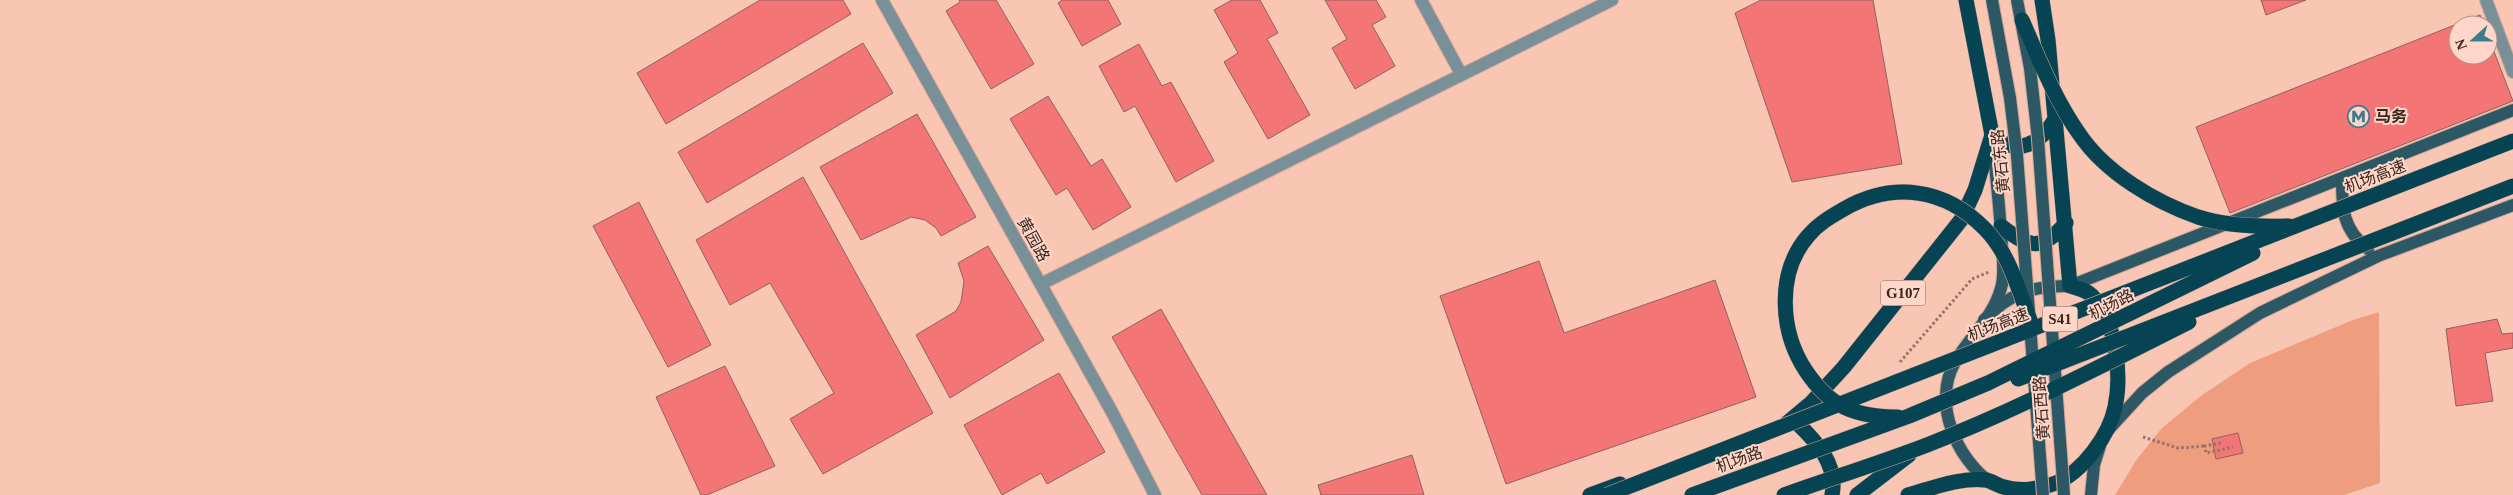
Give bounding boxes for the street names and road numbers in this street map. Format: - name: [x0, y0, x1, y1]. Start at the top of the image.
- street label: 黄石东路: [1989, 128, 2012, 194]
- street label: 机场高速: [2342, 157, 2408, 196]
- street label: 黄园路: [1014, 214, 1053, 264]
- road number: G107: [1880, 280, 1926, 306]
- street label: 机场路: [2086, 286, 2136, 323]
- street label: 机场高速: [1965, 305, 2031, 344]
- road number: S41: [2042, 306, 2078, 332]
- street label: 黄石西路: [2031, 375, 2052, 440]
- street label: 机场路: [1714, 443, 1765, 476]

